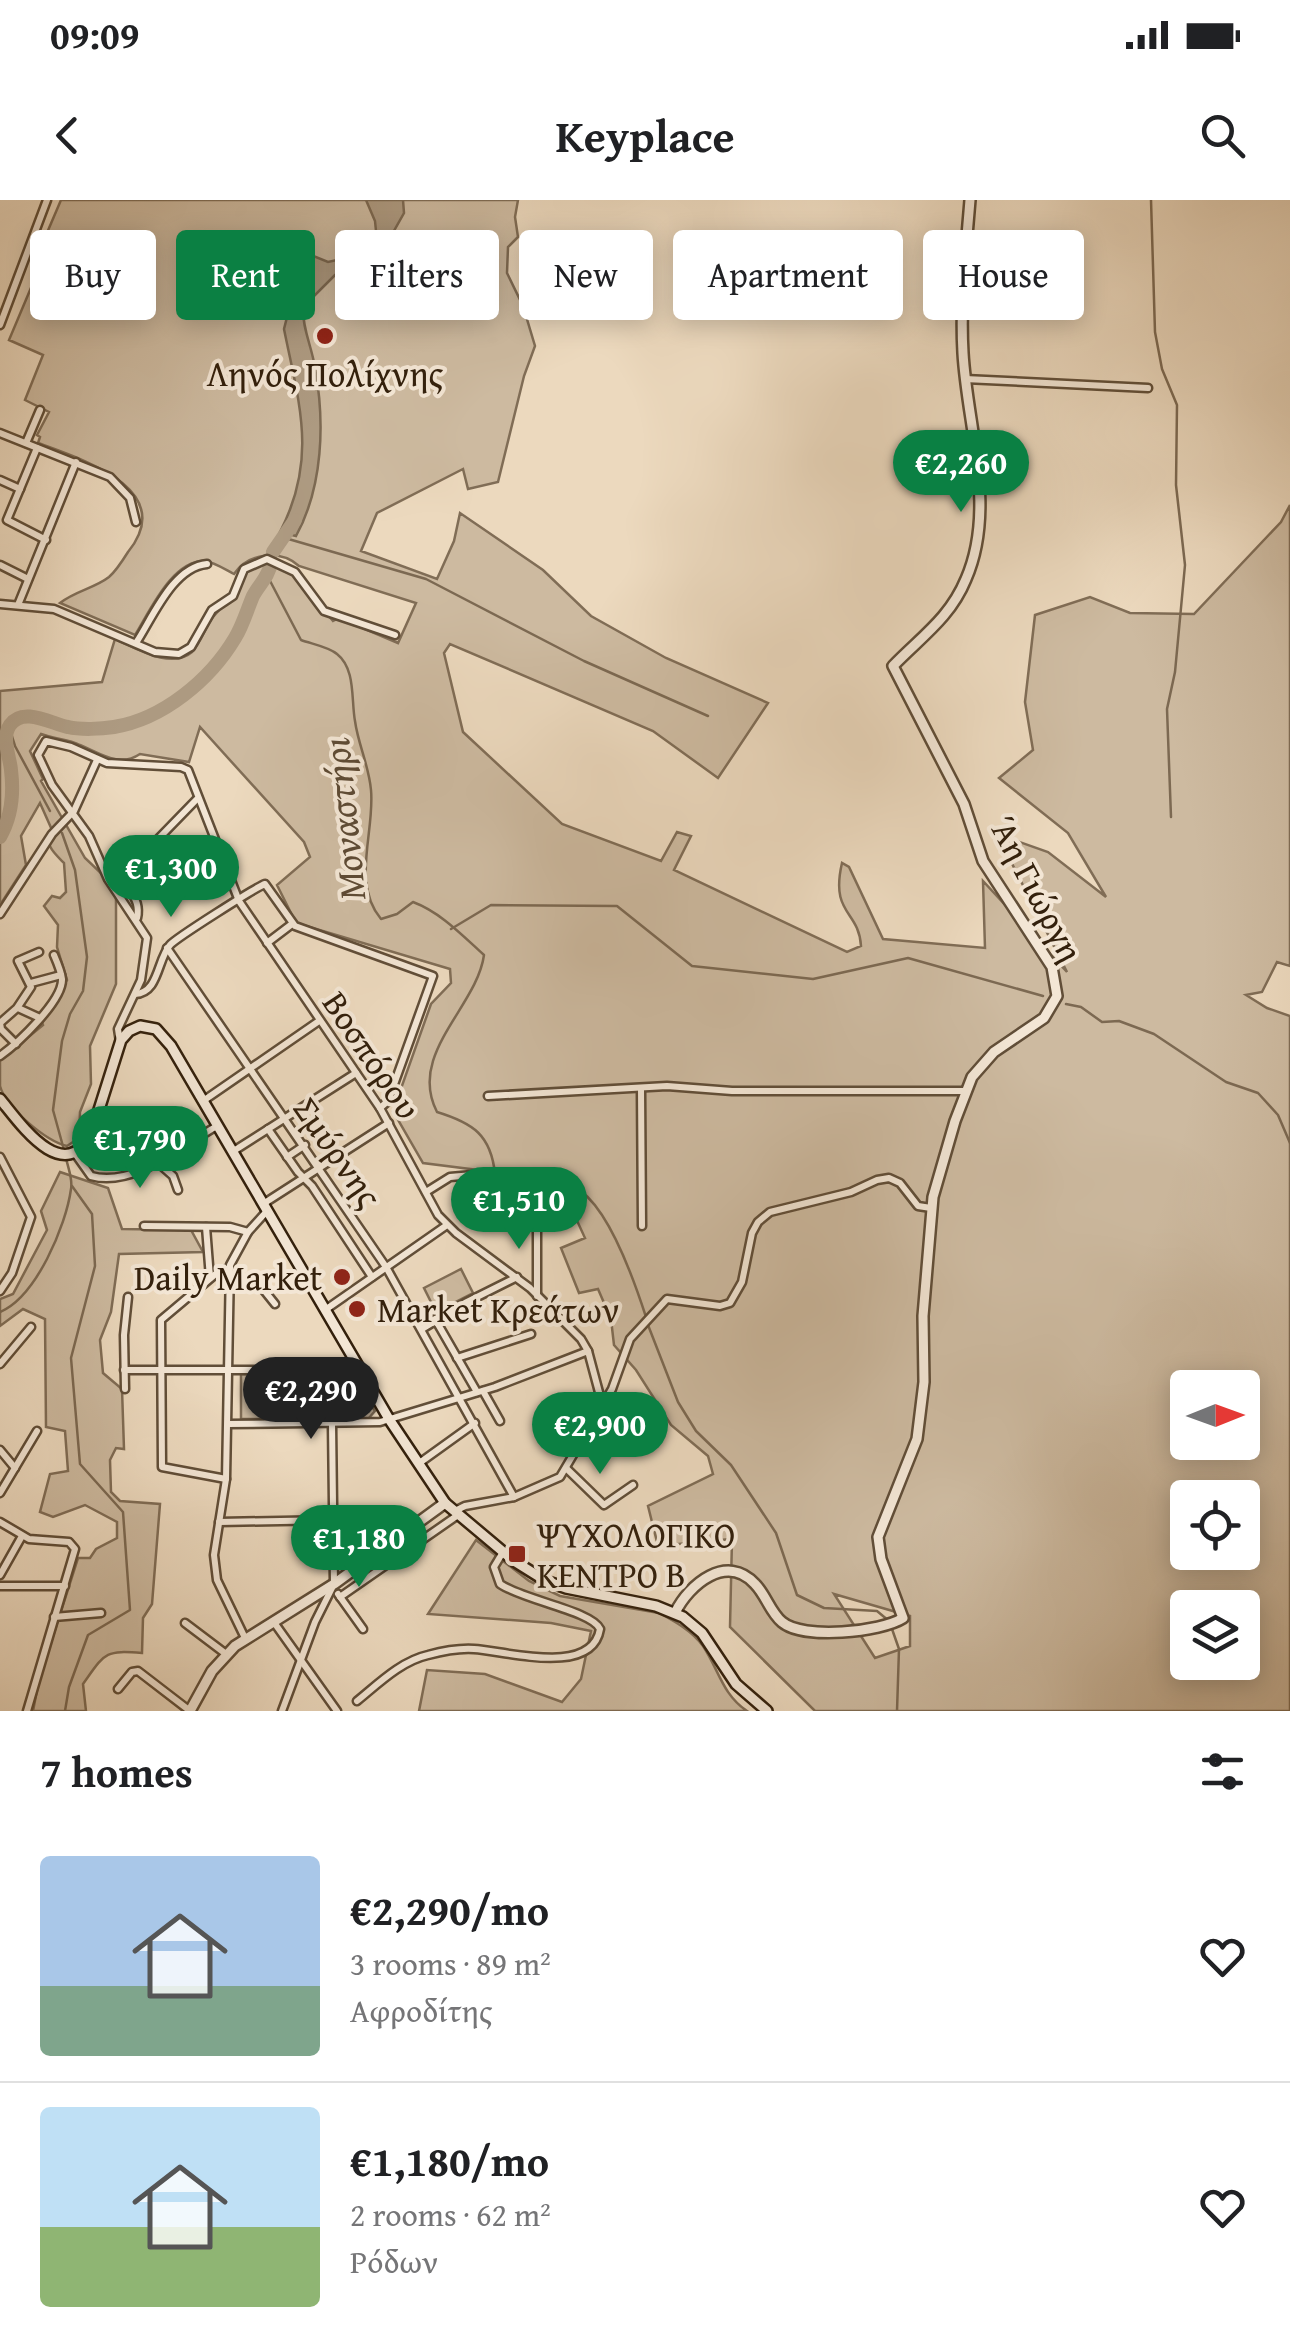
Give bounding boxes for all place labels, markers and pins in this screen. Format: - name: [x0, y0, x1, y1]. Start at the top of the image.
- marker: Ληνός Πολίχνης: [314, 325, 336, 347]
- place label: Ληνός Πολίχνης: [207, 348, 443, 399]
- pin: €2,260: [880, 430, 1042, 515]
- pin: €1,300: [90, 835, 252, 920]
- pin: €1,790: [59, 1106, 221, 1191]
- pin: €1,510: [438, 1167, 600, 1252]
- place label: Daily Market: [134, 1252, 322, 1303]
- marker: Daily Market: [331, 1266, 353, 1288]
- place label: Market Κρεάτων: [377, 1284, 620, 1335]
- marker: Market Κρεάτων: [346, 1298, 368, 1320]
- pin: €2,290: [230, 1357, 392, 1442]
- pin: €2,900: [519, 1392, 681, 1477]
- pin: €1,180: [278, 1505, 440, 1590]
- place label: ΨΥΧΟΛΟΓΙΚΟ ΚΕΝΤΡΟ B: [536, 1509, 735, 1600]
- marker: ΨΥΧΟΛΟΓΙΚΟ ΚΕΝΤΡΟ B: [506, 1543, 528, 1565]

